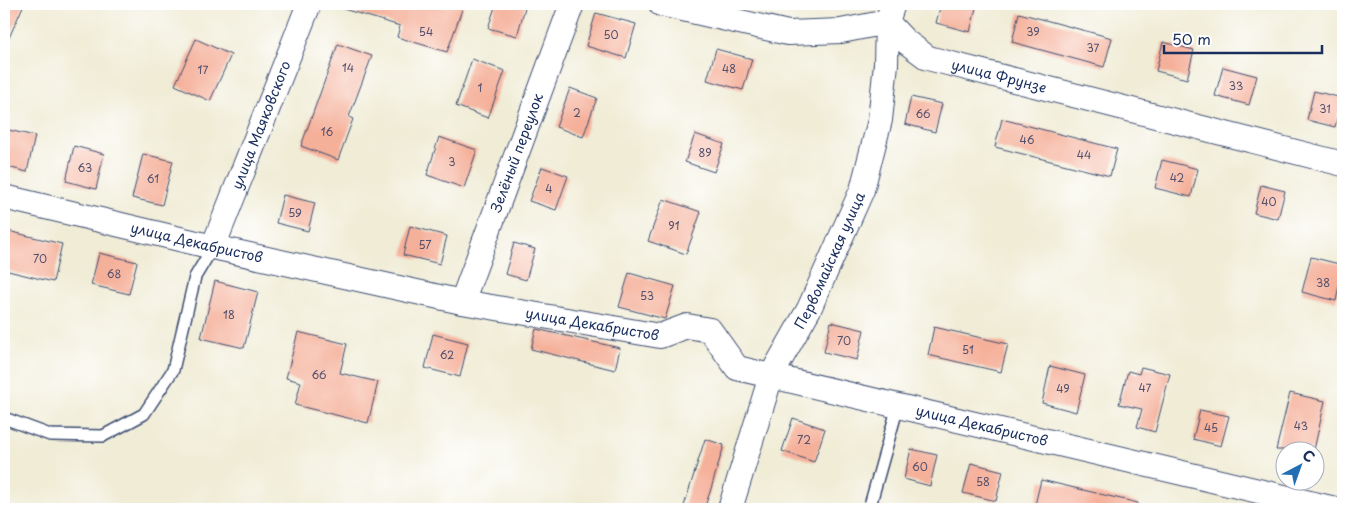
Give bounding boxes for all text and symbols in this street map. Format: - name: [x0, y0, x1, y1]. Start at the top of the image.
- scale bar: [1164, 22, 1322, 54]
- house number: 54: [419, 23, 433, 40]
- house number: 39: [1026, 23, 1040, 40]
- house number: 50: [603, 26, 619, 43]
- text: 50 m: [1172, 27, 1211, 50]
- house number: 37: [1087, 39, 1100, 56]
- street label: улица Фрунзе: [949, 53, 1049, 98]
- street label: улица Маяковского: [226, 58, 296, 192]
- house number: 14: [342, 59, 354, 76]
- house number: 48: [722, 60, 736, 77]
- house number: 17: [198, 61, 209, 78]
- house number: 33: [1229, 77, 1243, 94]
- house number: 1: [478, 79, 483, 96]
- street label: Зелёный переулок: [485, 90, 548, 215]
- house number: 31: [1319, 100, 1331, 117]
- house number: 2: [573, 104, 581, 121]
- house number: 66: [915, 105, 931, 122]
- house number: 16: [321, 123, 334, 140]
- house number: 46: [1020, 131, 1035, 148]
- house number: 89: [698, 144, 712, 161]
- house number: 44: [1077, 146, 1091, 163]
- house number: 3: [448, 153, 456, 170]
- house number: 63: [78, 159, 92, 176]
- house number: 42: [1170, 169, 1185, 186]
- house number: 61: [147, 170, 159, 187]
- house number: 4: [545, 180, 553, 197]
- street label: Первомайская улица: [789, 188, 870, 333]
- house number: 40: [1261, 193, 1277, 210]
- house number: 59: [288, 204, 302, 221]
- street label: улица Декабристов: [129, 217, 265, 268]
- house number: 91: [668, 217, 680, 234]
- house number: 57: [418, 236, 432, 253]
- house number: 70: [33, 250, 47, 267]
- house number: 68: [107, 265, 121, 282]
- house number: 38: [1316, 274, 1330, 291]
- house number: 53: [640, 287, 654, 304]
- street label: улица Декабристов: [524, 302, 661, 346]
- house number: 18: [223, 306, 235, 323]
- house number: 70: [837, 332, 851, 349]
- house number: 51: [962, 341, 974, 358]
- house number: 62: [440, 346, 454, 363]
- house number: 66: [311, 366, 327, 383]
- house number: 47: [1139, 379, 1152, 396]
- house number: 49: [1056, 380, 1070, 397]
- street label: улица Декабристов: [914, 400, 1050, 451]
- house number: 43: [1294, 417, 1308, 434]
- house number: 45: [1204, 419, 1218, 436]
- house number: 72: [797, 431, 811, 448]
- north arrow: [1274, 440, 1324, 490]
- text: С: [1298, 444, 1320, 467]
- house number: 60: [912, 458, 928, 475]
- house number: 58: [976, 473, 990, 490]

